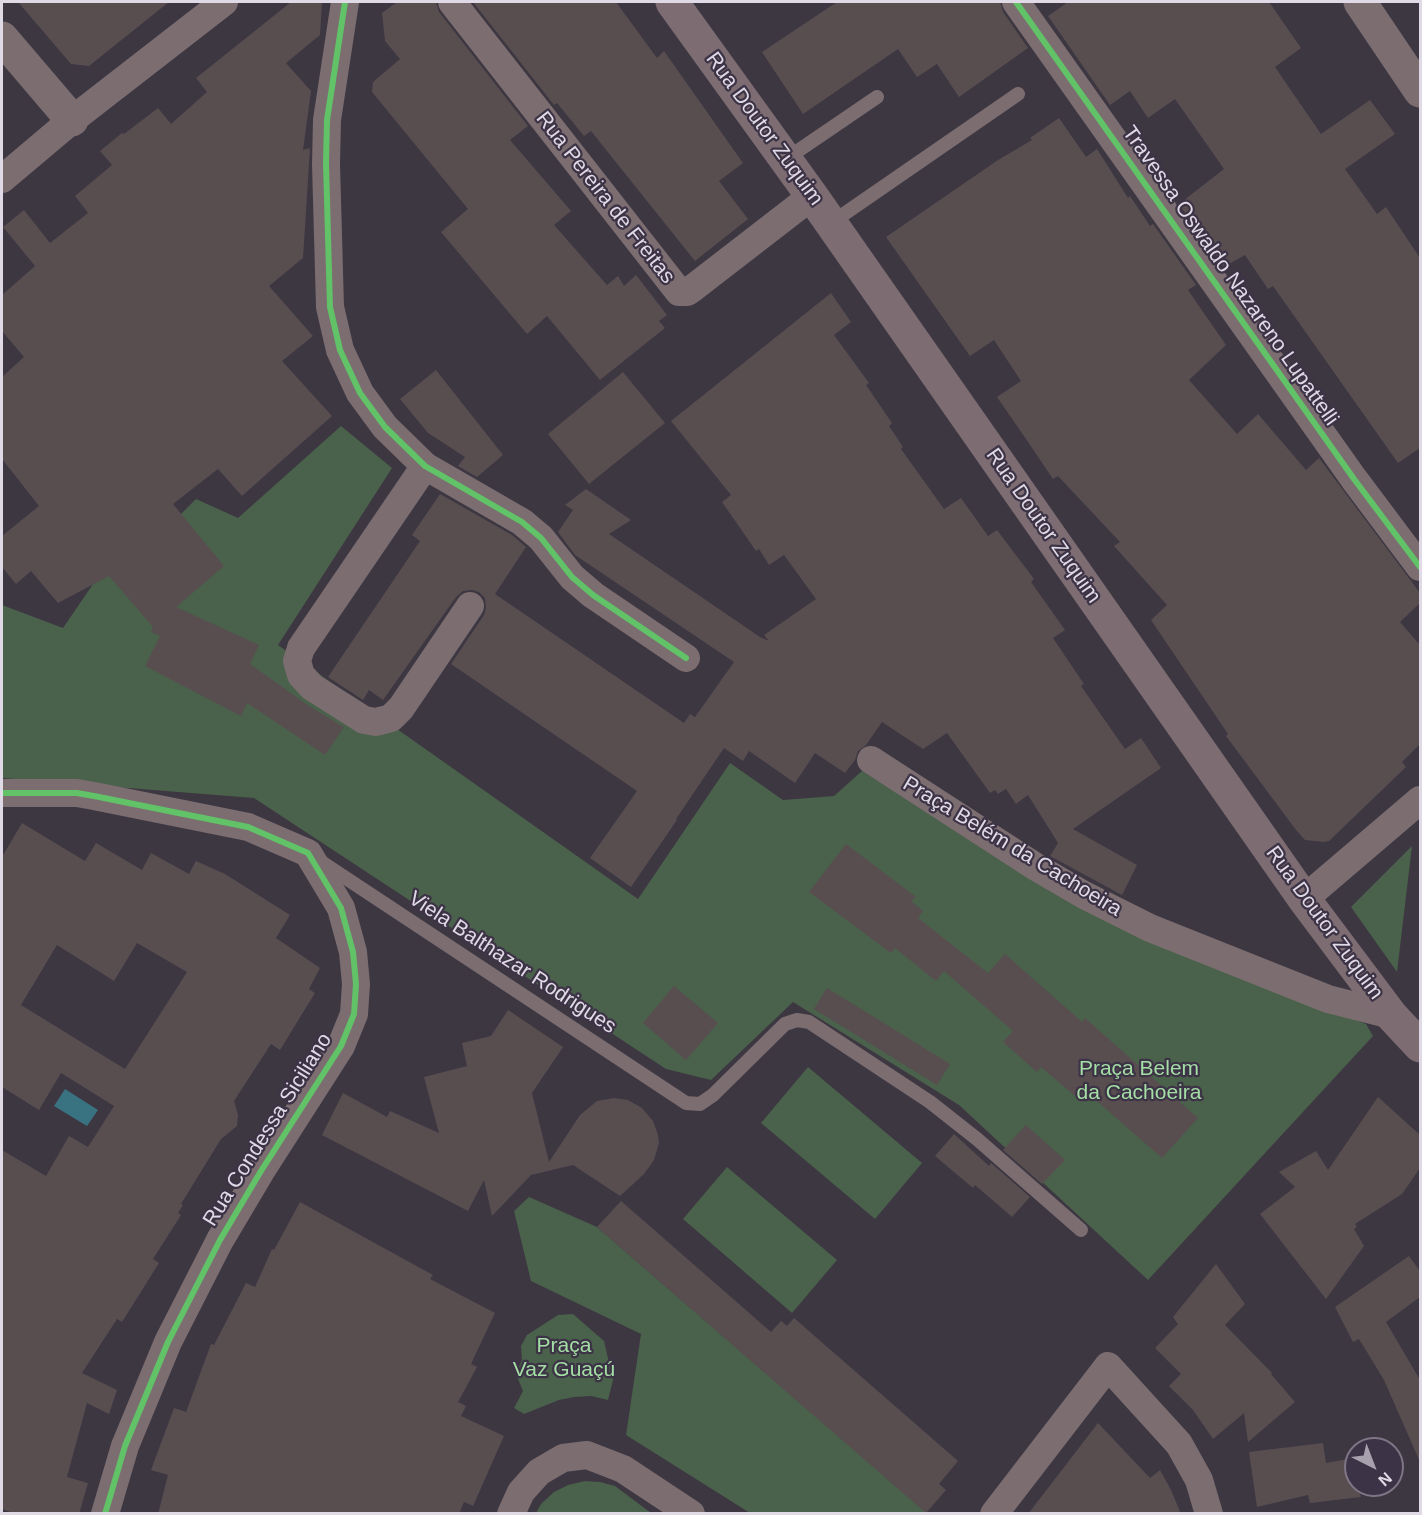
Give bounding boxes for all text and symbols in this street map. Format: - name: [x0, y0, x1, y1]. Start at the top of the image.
- street label: Rua Doutor Zuquim: [700, 47, 828, 211]
- street label: Rua Pereira de Freitas: [530, 107, 680, 289]
- street label: Travessa Oswaldo Nazareno Lupattelli: [1116, 121, 1344, 431]
- street label: Rua Doutor Zuquim: [980, 444, 1106, 608]
- street label: Praça Belém da Cachoeira: [898, 772, 1126, 922]
- street label: Rua Doutor Zuquim: [1260, 841, 1388, 1005]
- street label: Viela Balthazar Rodrigues: [403, 886, 621, 1040]
- street label: Rua Condessa Siciliano: [198, 1029, 338, 1231]
- park label: Praça Belem da Cachoeira: [1077, 1056, 1201, 1106]
- park label: Praça Vaz Guaçú: [513, 1333, 615, 1383]
- north arrow: [1344, 1437, 1404, 1497]
- text: N: [1375, 1469, 1395, 1489]

